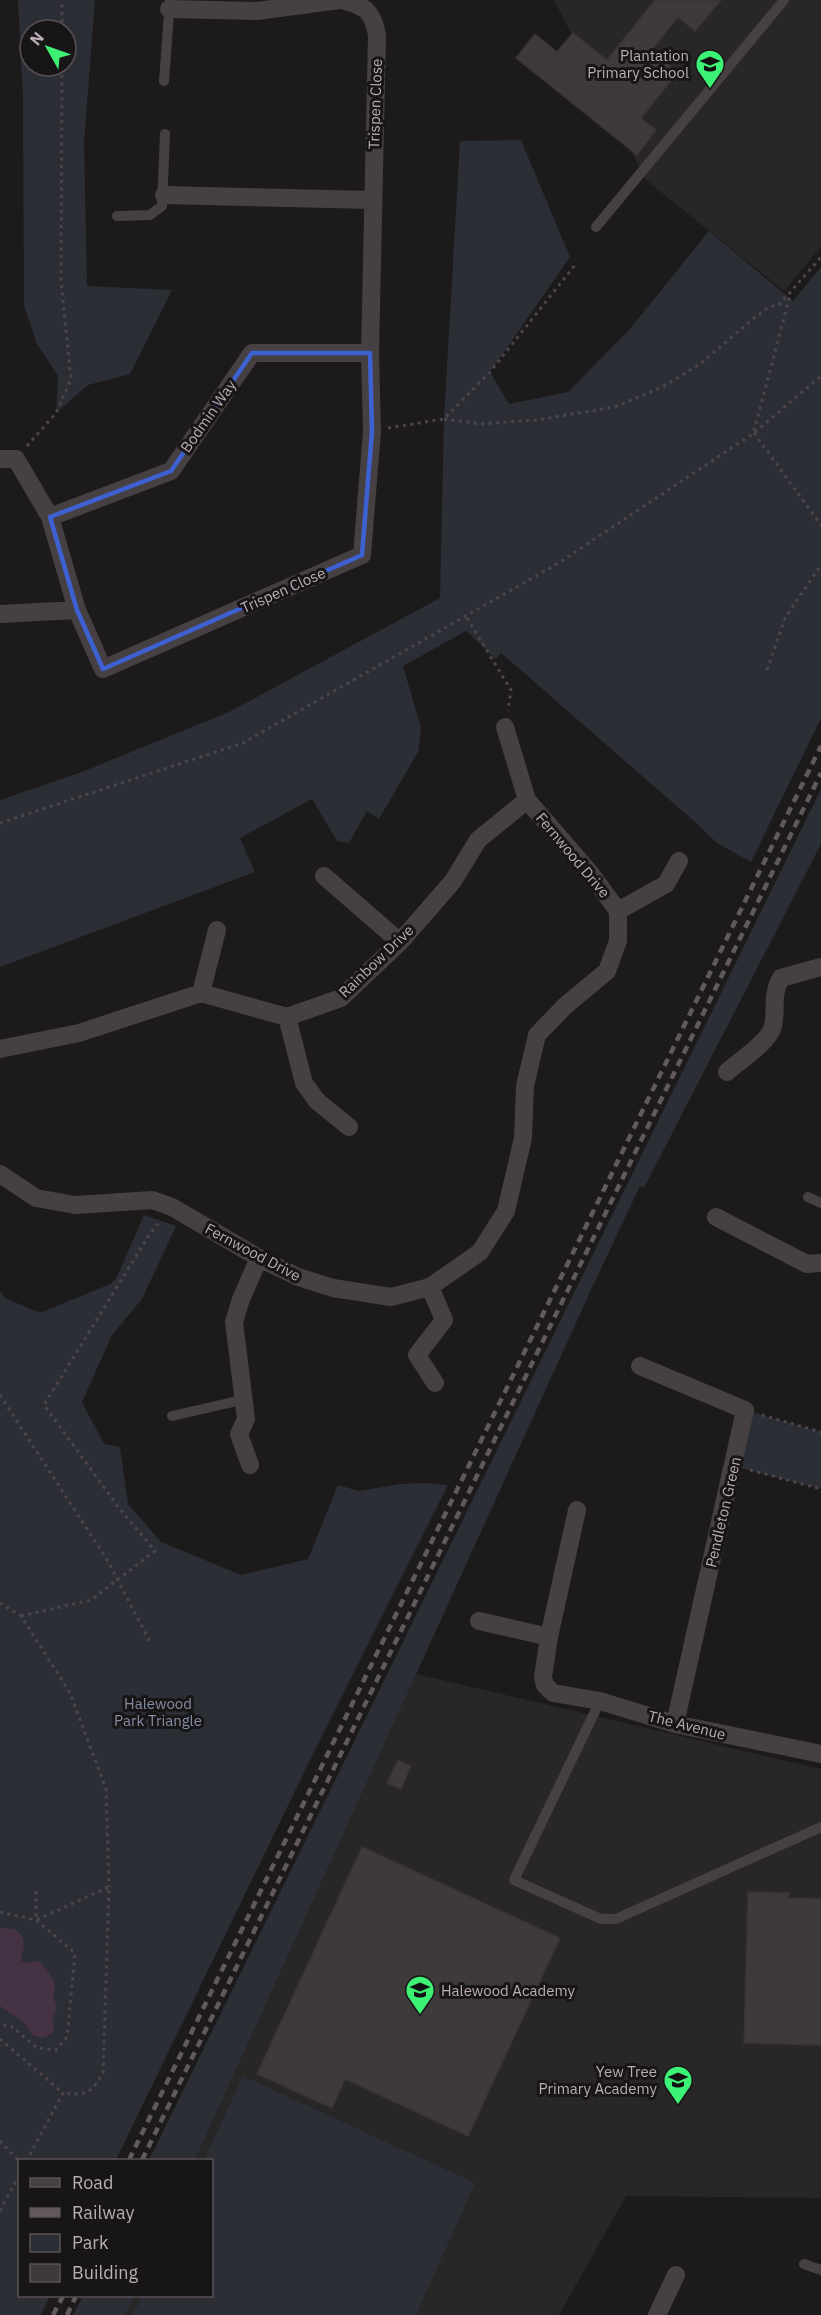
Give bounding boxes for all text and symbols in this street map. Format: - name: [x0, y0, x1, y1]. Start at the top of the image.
- north arrow: [18, 18, 78, 78]
- text: N: [25, 27, 48, 49]
- place label: Plantation Primary School: [587, 46, 689, 82]
- school or university icon: Plantation Primary School: [694, 48, 726, 90]
- street label: Trispen Close: [364, 58, 386, 150]
- street label: Bodmin Way: [176, 376, 240, 456]
- street label: Trispen Close: [238, 563, 328, 617]
- street label: Fernwood Drive: [532, 808, 614, 902]
- street label: Rainbow Drive: [335, 921, 417, 1001]
- street label: Fernwood Drive: [202, 1219, 304, 1285]
- street label: Pendleton Green: [701, 1455, 745, 1569]
- park label: Halewood Park Triangle: [114, 1694, 202, 1730]
- street label: The Avenue: [646, 1706, 728, 1744]
- school or university icon: Halewood Academy: [404, 1974, 436, 2016]
- place label: Halewood Academy: [441, 1981, 575, 2000]
- place label: Yew Tree Primary Academy: [538, 2062, 658, 2098]
- school or university icon: Yew Tree Primary Academy: [662, 2064, 694, 2106]
- legend: [18, 2159, 213, 2297]
- text: Road: [72, 2171, 113, 2194]
- text: Railway: [72, 2201, 134, 2224]
- text: Park: [72, 2231, 109, 2254]
- text: Building: [72, 2261, 139, 2284]

